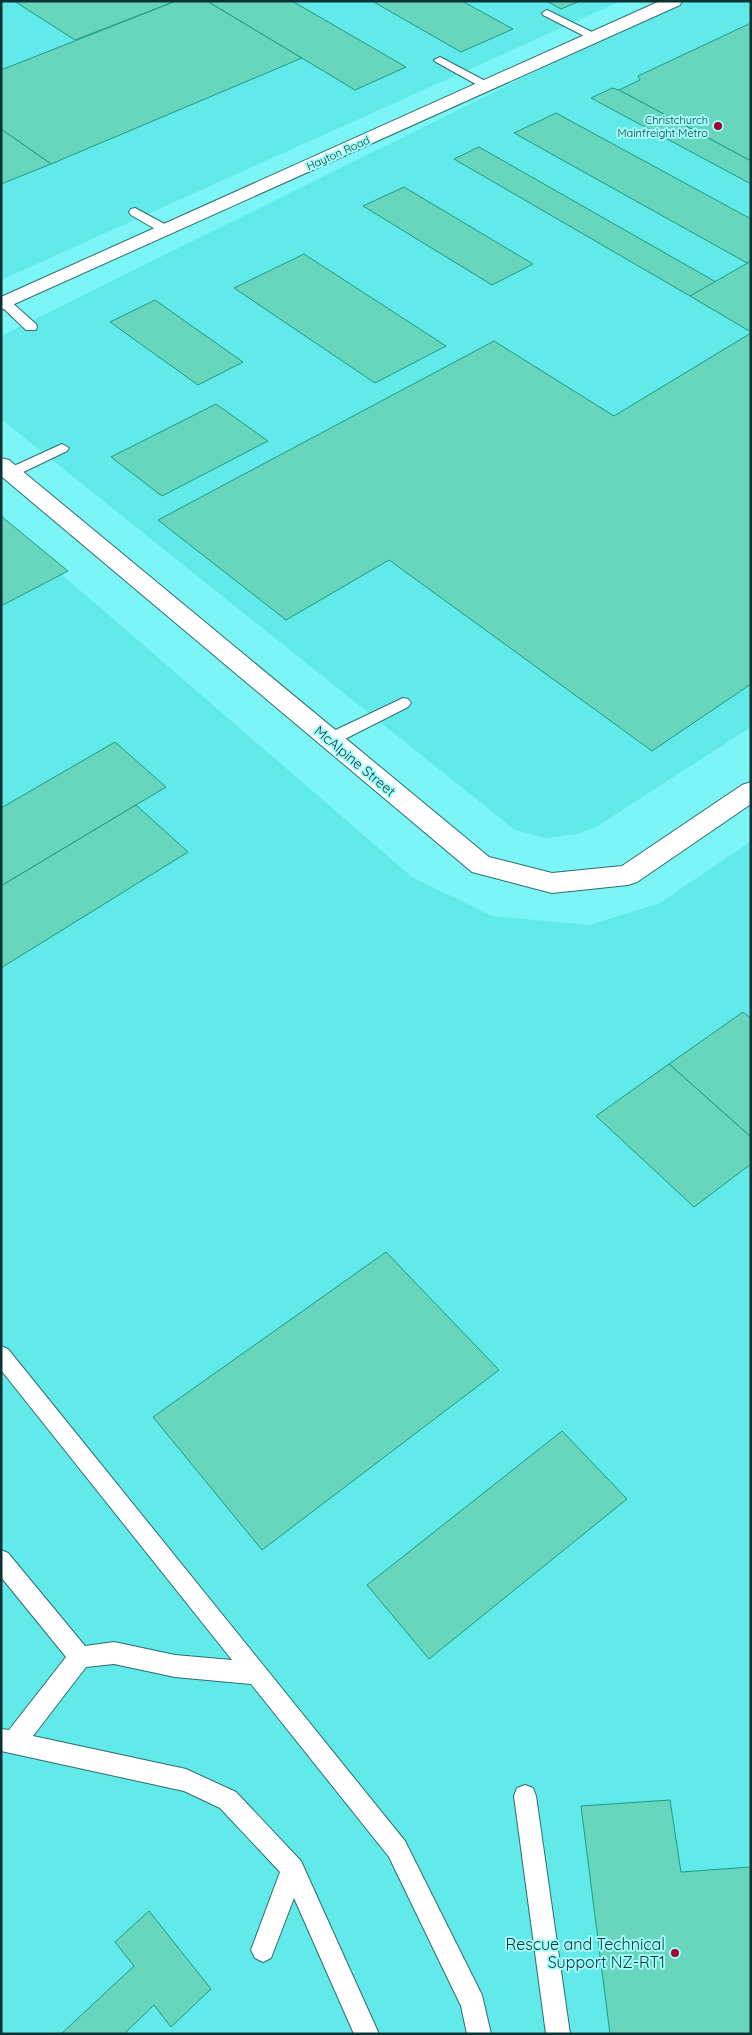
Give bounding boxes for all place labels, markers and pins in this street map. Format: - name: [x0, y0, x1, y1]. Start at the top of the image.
- place label: Christchurch Mainfreight Metro: [617, 113, 708, 140]
- marker: Christchurch Mainfreight Metro: [712, 120, 724, 132]
- place label: Rescue and Technical Support NZ-RT1: [506, 1934, 665, 1972]
- marker: Rescue and Technical Support NZ-RT1: [669, 1947, 681, 1959]

